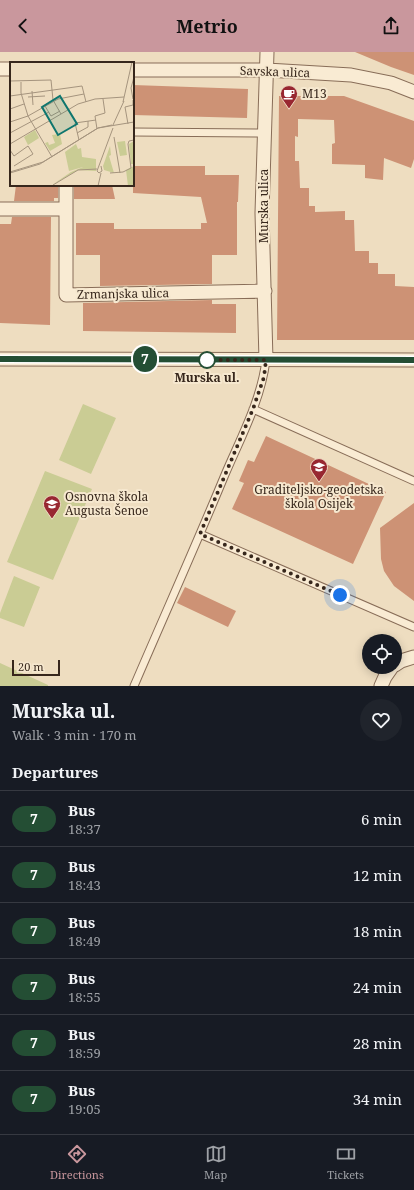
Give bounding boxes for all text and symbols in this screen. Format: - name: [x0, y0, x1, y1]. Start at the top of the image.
- text: Metrio: [176, 14, 238, 38]
- icon: back: [12, 15, 34, 37]
- icon: share: [380, 15, 402, 37]
- inset map: [10, 62, 134, 186]
- street label: Savska ulica: [240, 62, 311, 81]
- cafe icon: M13: [279, 84, 299, 109]
- place label: M13: [302, 85, 327, 102]
- street label: Murska ulica: [255, 168, 272, 243]
- street label: Zrmanjska ulica: [77, 284, 170, 303]
- line badge: 7: [132, 346, 158, 372]
- text: 7: [141, 349, 149, 368]
- marker: Murska ul.: [198, 351, 216, 369]
- place label: Murska ul.: [174, 369, 240, 386]
- school or university icon: Graditeljsko-geodetska škola Osijek: [309, 457, 329, 482]
- place label: Graditeljsko-geodetska škola Osijek: [254, 481, 384, 512]
- place label: Osnovna škola Augusta Šenoe: [65, 488, 148, 519]
- school or university icon: Osnovna škola Augusta Šenoe: [42, 494, 62, 519]
- your location: [330, 585, 350, 605]
- map controls: [362, 634, 402, 674]
- button: locate: [362, 634, 402, 674]
- scale bar: [12, 658, 60, 677]
- text: 20 m: [18, 659, 44, 674]
- text: Murska ul.: [12, 698, 115, 724]
- button: heart: [360, 699, 402, 741]
- text: Walk · 3 min · 170 m: [12, 726, 137, 744]
- text: Departures: [12, 762, 98, 782]
- text: Bus: [68, 800, 95, 820]
- text: 7: [30, 809, 38, 828]
- text: 6 min: [361, 809, 402, 829]
- text: 18:37: [68, 820, 101, 838]
- text: Bus: [68, 856, 95, 876]
- text: 7: [30, 865, 38, 884]
- text: 12 min: [353, 865, 402, 885]
- text: 18:43: [68, 876, 101, 894]
- text: Bus: [68, 912, 95, 932]
- text: 7: [30, 921, 38, 940]
- text: 18 min: [353, 921, 402, 941]
- text: 18:49: [68, 932, 101, 950]
- text: Bus: [68, 968, 95, 988]
- text: 7: [30, 977, 38, 996]
- text: 24 min: [353, 977, 402, 997]
- text: 18:55: [68, 988, 101, 1006]
- text: Bus: [68, 1024, 95, 1044]
- text: 7: [30, 1033, 38, 1052]
- text: 28 min: [353, 1033, 402, 1053]
- text: 18:59: [68, 1044, 101, 1062]
- text: Bus: [68, 1080, 95, 1100]
- text: 7: [30, 1089, 38, 1108]
- text: 34 min: [353, 1089, 402, 1109]
- text: 19:05: [68, 1100, 101, 1118]
- tab: Directions: [50, 1143, 104, 1182]
- tab: Map: [204, 1143, 227, 1182]
- tab: Tickets: [327, 1143, 364, 1182]

